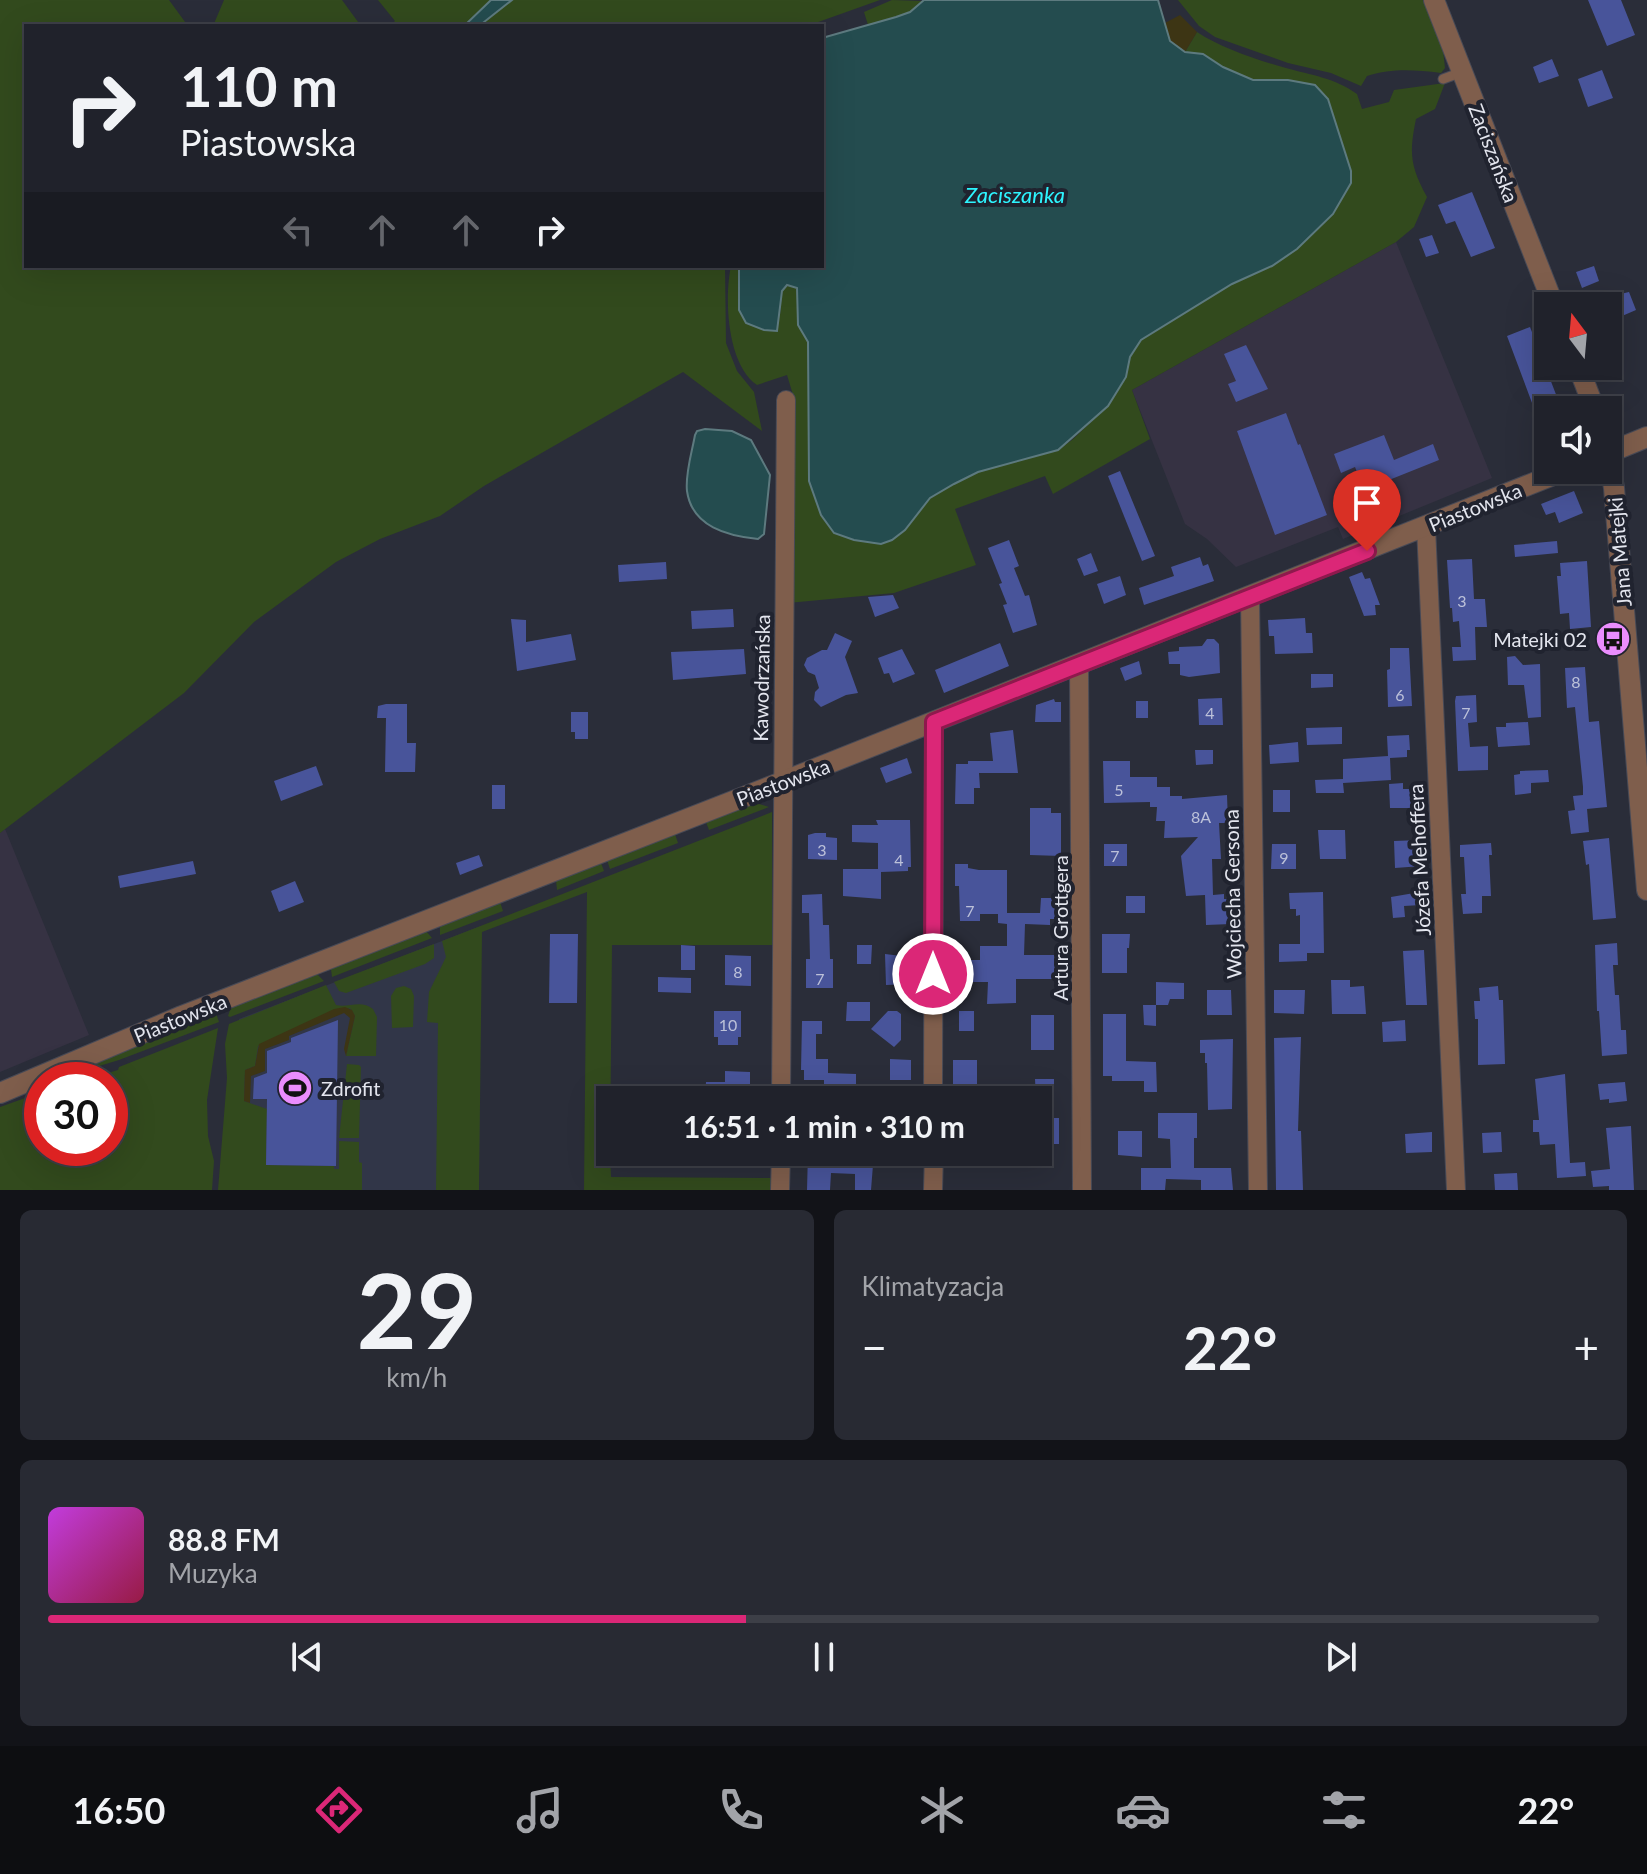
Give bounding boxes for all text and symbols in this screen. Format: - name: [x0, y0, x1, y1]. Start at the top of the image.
- text: 110 m: [180, 52, 338, 119]
- icon: right: [48, 56, 152, 160]
- street label: Zaciszańska: [1464, 100, 1524, 206]
- text: Piastowska: [180, 120, 357, 164]
- water label: Zaciszanka: [964, 181, 1065, 208]
- icon: left: [276, 208, 320, 252]
- icon: ahead: [360, 208, 404, 252]
- icon: ahead: [444, 208, 488, 252]
- icon: right: [528, 208, 572, 252]
- north arrow: [1534, 292, 1622, 380]
- map controls: [1534, 292, 1622, 484]
- button: sound: [1534, 396, 1622, 484]
- pin: [1333, 469, 1401, 551]
- street label: Piastowska: [1425, 478, 1525, 536]
- icon: arrive: [1345, 481, 1389, 525]
- street label: Jana Matejki: [1602, 496, 1636, 608]
- house number: 3: [1457, 591, 1467, 610]
- street label: Kawodrzańska: [748, 614, 774, 742]
- bus stop icon: Matejki 02: [1594, 620, 1632, 658]
- place label: Matejki 02: [1493, 627, 1587, 651]
- house number: 8: [1571, 672, 1581, 691]
- house number: 6: [1395, 685, 1405, 704]
- house number: 4: [1205, 703, 1215, 722]
- house number: 7: [1461, 703, 1471, 722]
- street label: Piastowska: [733, 753, 833, 811]
- house number: 5: [1114, 780, 1124, 799]
- street label: Józefa Mehoffera: [1403, 783, 1435, 937]
- house number: 8A: [1191, 807, 1211, 826]
- street label: Wojciecha Gersona: [1219, 809, 1245, 979]
- house number: 3: [817, 840, 827, 859]
- house number: 7: [1110, 846, 1120, 865]
- house number: 9: [1279, 848, 1289, 867]
- house number: 4: [894, 850, 904, 869]
- street label: Artura Grottgera: [1048, 855, 1072, 1001]
- house number: 7: [965, 901, 975, 920]
- position arrow: [891, 932, 975, 1016]
- house number: 8: [733, 962, 743, 981]
- house number: 7: [815, 969, 825, 988]
- street label: Piastowska: [130, 989, 230, 1047]
- house number: 10: [719, 1015, 737, 1034]
- speed limit sign: 30: [24, 1062, 128, 1166]
- sports icon: Zdrofit: [276, 1069, 314, 1107]
- place label: Zdrofit: [321, 1076, 380, 1100]
- text: 16:51 · 1 min · 310 m: [683, 1108, 965, 1144]
- text: 29: [356, 1246, 477, 1371]
- text: Klimatyzacja: [862, 1270, 1004, 1302]
- text: 22°: [1183, 1311, 1278, 1383]
- text: −: [862, 1321, 887, 1373]
- text: +: [1573, 1321, 1599, 1373]
- text: km/h: [386, 1361, 447, 1393]
- text: 88.8 FM: [168, 1521, 280, 1557]
- text: Muzyka: [168, 1557, 258, 1589]
- icon: previous: [285, 1635, 329, 1679]
- icon: pause: [802, 1635, 846, 1679]
- icon: next: [1319, 1635, 1363, 1679]
- icon: directions: [311, 1782, 367, 1838]
- icon: music: [512, 1782, 568, 1838]
- icon: phone: [713, 1782, 769, 1838]
- icon: climate: [914, 1782, 970, 1838]
- icon: car: [1115, 1782, 1171, 1838]
- icon: filters: [1316, 1782, 1372, 1838]
- text: 16:50: [73, 1788, 165, 1832]
- text: 22°: [1518, 1788, 1574, 1832]

